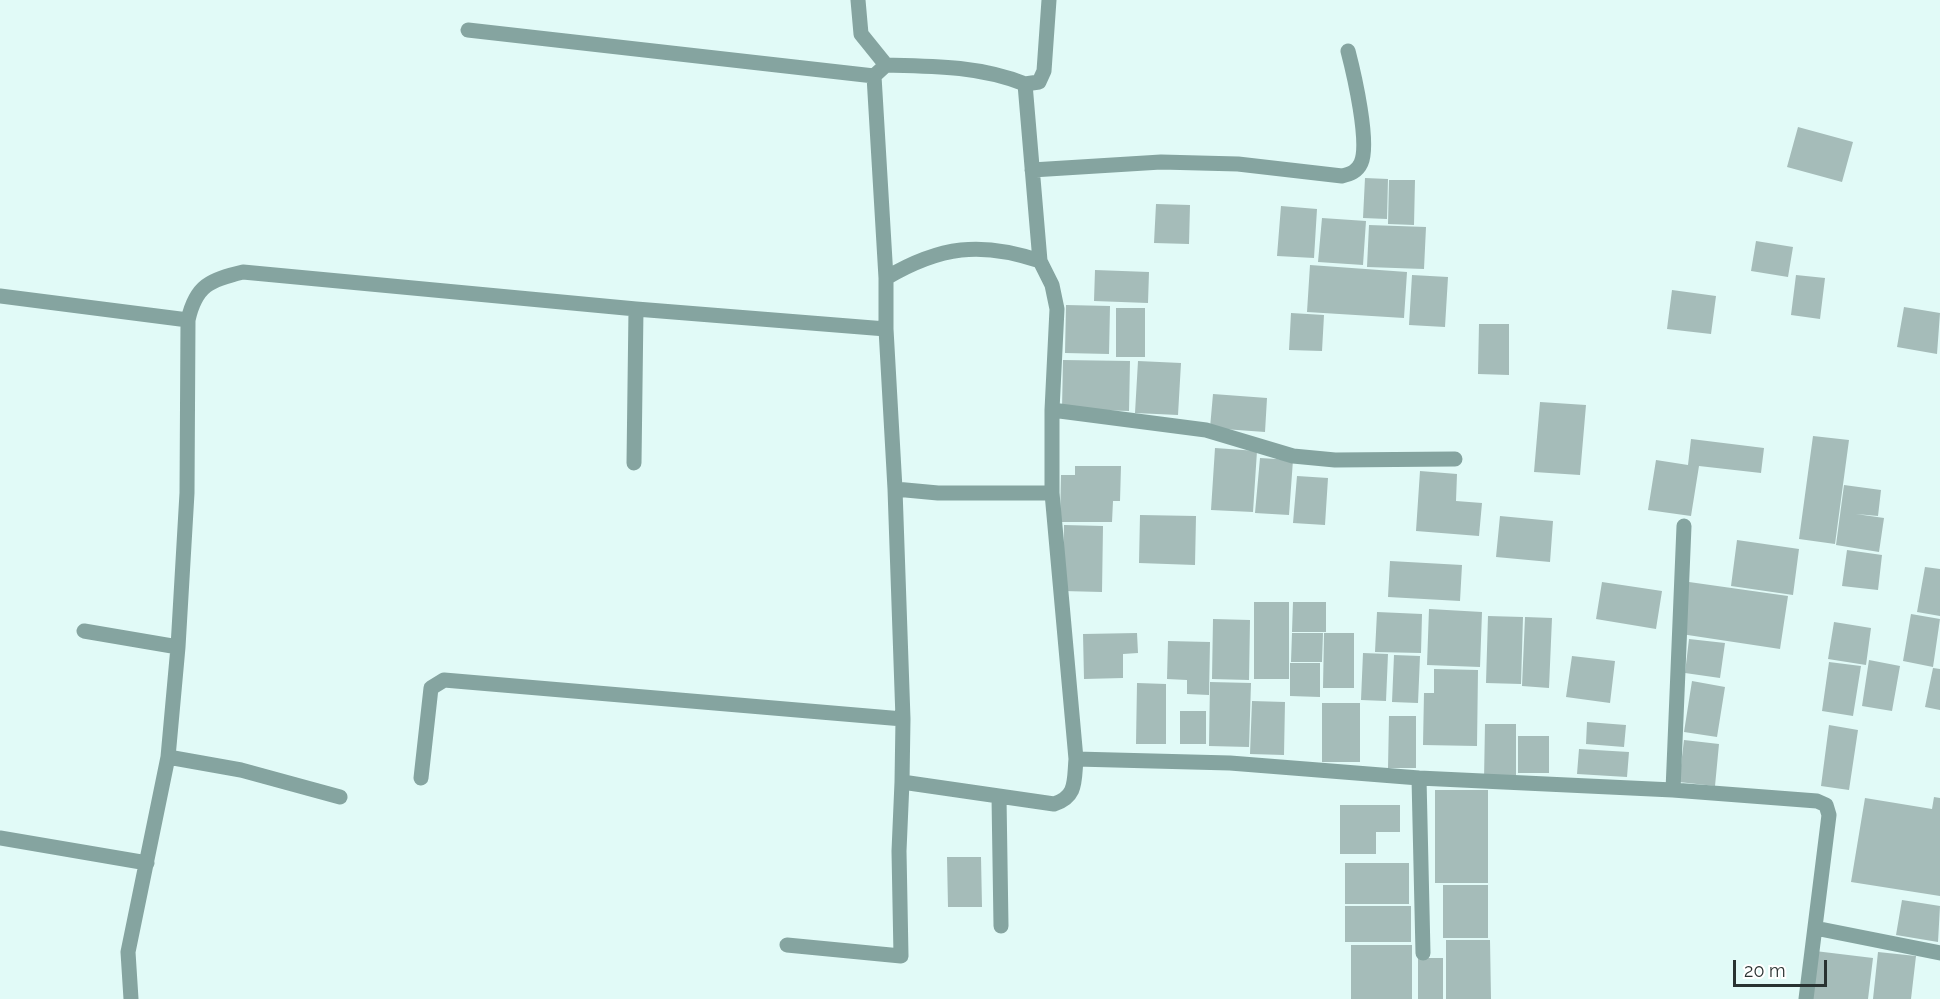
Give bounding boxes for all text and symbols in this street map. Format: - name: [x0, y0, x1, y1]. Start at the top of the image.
- scale bar: [1736, 948, 1830, 986]
- text: 20 m: [1744, 960, 1786, 981]

